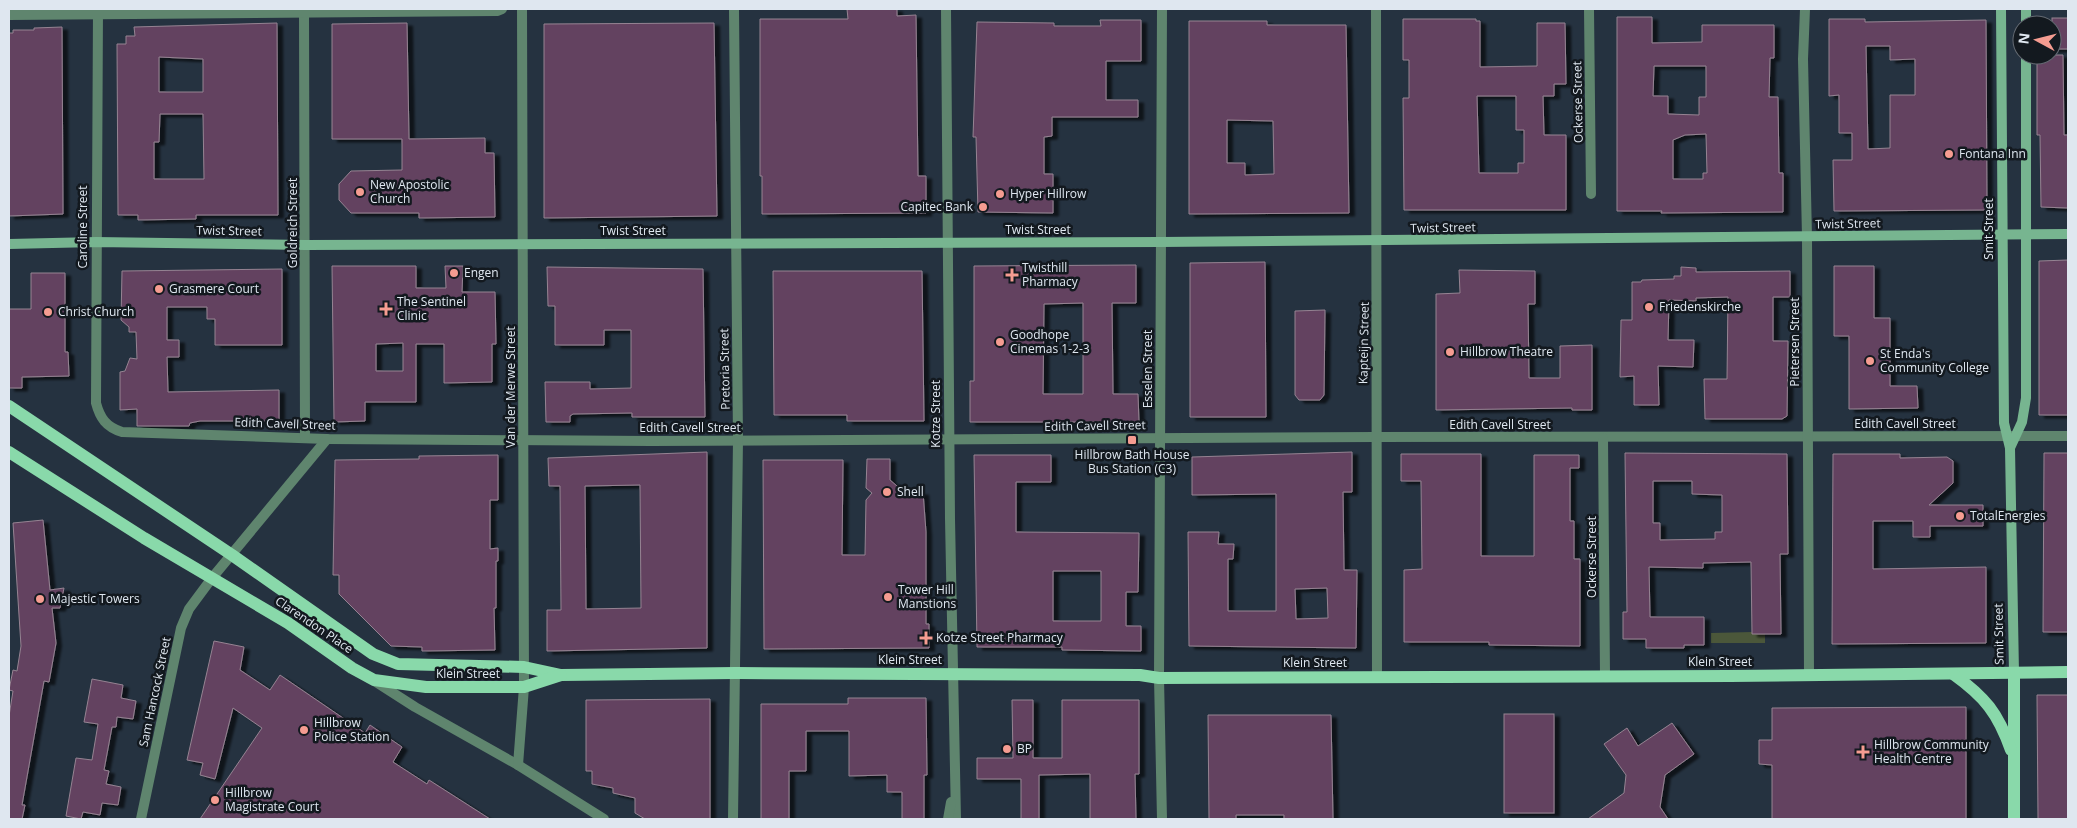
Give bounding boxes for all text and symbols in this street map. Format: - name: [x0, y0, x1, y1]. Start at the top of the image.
- north arrow: [2012, 15, 2062, 65]
- text: N: [2013, 32, 2034, 45]
- street label: Ockerse Street: [1568, 61, 1587, 143]
- place label: Fontana Inn: [1959, 145, 2026, 162]
- marker: Fontana Inn: [1943, 148, 1955, 160]
- place label: New Apostolic Church: [370, 176, 450, 207]
- street label: Goldreich Street: [284, 178, 301, 268]
- street label: Caroline Street: [74, 185, 91, 269]
- place label: Hyper Hillrow: [1010, 185, 1087, 202]
- marker: New Apostolic Church: [354, 186, 366, 198]
- marker: Hyper Hillrow: [994, 188, 1006, 200]
- place label: Capitec Bank: [900, 198, 974, 215]
- street label: Smit Street: [1980, 198, 1997, 260]
- marker: Capitec Bank: [977, 201, 989, 213]
- street label: Twist Street: [1815, 214, 1881, 233]
- street label: Twist Street: [1410, 218, 1476, 237]
- street label: Twist Street: [196, 221, 262, 240]
- street label: Twist Street: [1005, 221, 1071, 238]
- street label: Twist Street: [600, 222, 666, 239]
- place label: Twisthill Pharmacy: [1022, 259, 1079, 290]
- place label: Engen: [464, 264, 499, 281]
- marker: Engen: [448, 267, 460, 279]
- marker: Twisthill Pharmacy: [1006, 269, 1018, 281]
- place label: Grasmere Court: [169, 280, 259, 297]
- marker: Grasmere Court: [153, 283, 165, 295]
- place label: The Sentinel Clinic: [397, 293, 466, 324]
- street label: Pietersen Street: [1786, 297, 1803, 387]
- place label: Friedenskirche: [1659, 298, 1741, 315]
- marker: Friedenskirche: [1643, 301, 1655, 313]
- marker: The Sentinel Clinic: [379, 302, 393, 316]
- street label: Kapteijn Street: [1354, 302, 1373, 384]
- place label: Christ Church: [58, 303, 134, 320]
- marker: Christ Church: [42, 306, 54, 318]
- street label: Van der Merwe Street: [502, 326, 519, 448]
- place label: Goodhope Cinemas 1-2-3: [1010, 326, 1090, 357]
- street label: Pretoria Street: [715, 328, 734, 410]
- street label: Esselen Street: [1139, 330, 1156, 408]
- marker: Goodhope Cinemas 1-2-3: [994, 336, 1006, 348]
- place label: Hillbrow Theatre: [1460, 343, 1553, 360]
- place label: St Enda's Community College: [1880, 345, 1989, 376]
- marker: Hillbrow Theatre: [1444, 346, 1456, 358]
- marker: St Enda's Community College: [1864, 355, 1876, 367]
- street label: Kotze Street: [927, 380, 944, 448]
- street label: Edith Cavell Street: [234, 413, 336, 434]
- street label: Edith Cavell Street: [1854, 415, 1956, 432]
- street label: Edith Cavell Street: [1044, 416, 1146, 435]
- street label: Edith Cavell Street: [1449, 416, 1551, 433]
- street label: Edith Cavell Street: [639, 419, 741, 436]
- marker: Hillbrow Bath House Bus Station (C3): [1126, 434, 1138, 446]
- place label: Hillbrow Bath House Bus Station (C3): [1075, 446, 1190, 477]
- place label: Shell: [897, 483, 924, 500]
- marker: Shell: [881, 486, 893, 498]
- place label: TotalEnergies: [1970, 507, 2046, 524]
- marker: TotalEnergies: [1954, 510, 1966, 522]
- street label: Ockerse Street: [1583, 516, 1600, 598]
- place label: Tower Hill Manstions: [898, 581, 956, 612]
- place label: Majestic Towers: [50, 590, 140, 607]
- marker: Tower Hill Manstions: [882, 591, 894, 603]
- street label: Clarendon Place: [272, 592, 357, 657]
- marker: Majestic Towers: [34, 593, 46, 605]
- street label: Smit Street: [1989, 603, 2008, 665]
- place label: Kotze Street Pharmacy: [936, 629, 1064, 646]
- marker: Kotze Street Pharmacy: [920, 632, 932, 644]
- street label: Sam Hancock Street: [135, 635, 174, 748]
- street label: Klein Street: [878, 651, 942, 668]
- street label: Klein Street: [1688, 653, 1752, 670]
- street label: Klein Street: [1283, 654, 1347, 671]
- street label: Klein Street: [436, 665, 500, 682]
- place label: Hillbrow Police Station: [314, 714, 390, 745]
- marker: Hillbrow Police Station: [298, 724, 310, 736]
- place label: Hillbrow Community Health Centre: [1874, 736, 1990, 767]
- place label: BP: [1017, 740, 1032, 757]
- marker: BP: [1001, 743, 1013, 755]
- marker: Hillbrow Community Health Centre: [1856, 745, 1870, 759]
- place label: Hillbrow Magistrate Court: [225, 784, 319, 815]
- marker: Hillbrow Magistrate Court: [209, 794, 221, 806]

